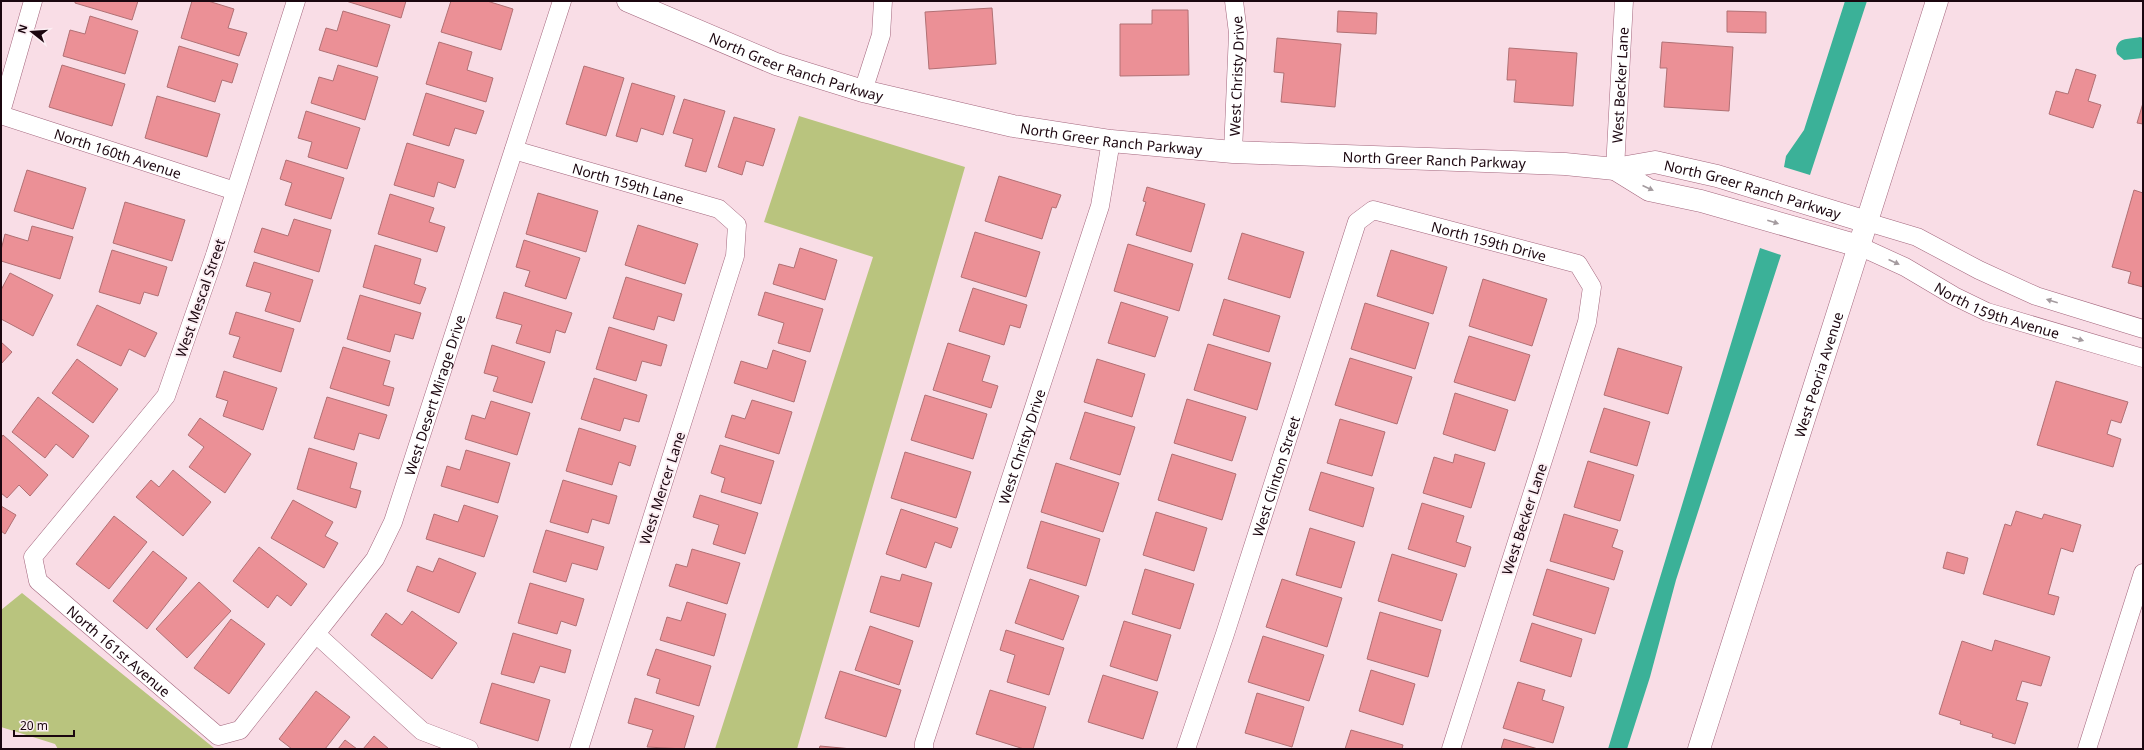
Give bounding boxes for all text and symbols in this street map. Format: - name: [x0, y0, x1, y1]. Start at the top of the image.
- north arrow: [12, 12, 52, 52]
- street label: West Christy Drive: [1224, 15, 1248, 137]
- text: N: [13, 22, 30, 35]
- street label: West Becker Lane: [1607, 26, 1632, 144]
- street label: North Greer Ranch Parkway: [707, 27, 886, 105]
- street label: North Greer Ranch Parkway: [1019, 118, 1204, 159]
- street label: North 160th Avenue: [52, 123, 184, 183]
- street label: North Greer Ranch Parkway: [1342, 146, 1527, 172]
- street label: North Greer Ranch Parkway: [1662, 155, 1844, 223]
- street label: North 159th Lane: [570, 158, 687, 208]
- one-way arrow: [1642, 185, 1654, 192]
- street label: North 159th Drive: [1429, 216, 1549, 265]
- one-way arrow: [1768, 219, 1780, 225]
- street label: West Mescal Street: [171, 236, 229, 360]
- one-way arrow: [1889, 260, 1901, 266]
- street label: North 159th Avenue: [1931, 277, 2062, 342]
- one-way arrow: [2046, 298, 2058, 304]
- street label: West Peoria Avenue: [1789, 309, 1847, 440]
- street label: West Desert Mirage Drive: [399, 312, 469, 478]
- one-way arrow: [2072, 336, 2084, 342]
- street label: West Christy Drive: [993, 386, 1049, 507]
- street label: West Clinton Street: [1247, 414, 1304, 539]
- street label: West Mercer Lane: [635, 429, 689, 547]
- street label: West Becker Lane: [1497, 461, 1551, 577]
- street label: North 161st Avenue: [63, 601, 175, 701]
- scale bar: [14, 712, 74, 738]
- text: 20 m: [20, 717, 48, 734]

